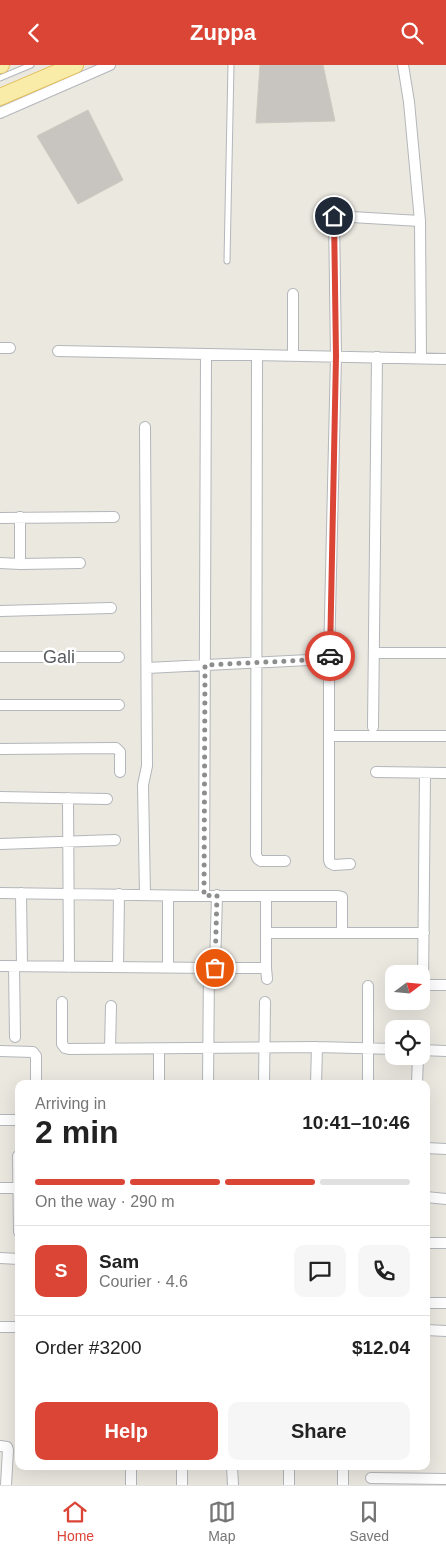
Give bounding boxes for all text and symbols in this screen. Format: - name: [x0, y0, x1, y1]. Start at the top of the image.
- icon: back: [20, 19, 48, 47]
- icon: search: [398, 19, 426, 47]
- text: Zuppa: [190, 20, 256, 45]
- pin: [313, 195, 355, 237]
- icon: home: [320, 202, 348, 230]
- courier: [305, 631, 355, 681]
- icon: car: [316, 642, 344, 670]
- street label: Gali: [43, 647, 75, 667]
- pin: [194, 947, 236, 989]
- icon: bag: [201, 954, 229, 982]
- north arrow: [385, 965, 430, 1010]
- map controls: [385, 965, 430, 1065]
- button: locate: [385, 1020, 430, 1065]
- text: Arriving in: [35, 1095, 106, 1112]
- text: 10:41–10:46: [302, 1112, 410, 1133]
- text: 2 min: [35, 1114, 119, 1150]
- text: On the way · 290 m: [35, 1193, 175, 1210]
- button: chat: [294, 1245, 346, 1297]
- button: phone: [358, 1245, 410, 1297]
- text: Sam: [99, 1251, 139, 1272]
- text: S: [55, 1260, 67, 1281]
- text: Courier · 4.6: [99, 1273, 188, 1290]
- text: Order #3200: [35, 1337, 142, 1358]
- text: $12.04: [352, 1337, 410, 1358]
- button: Help: [35, 1402, 218, 1460]
- button: Share: [228, 1402, 410, 1460]
- tab: Home: [57, 1498, 94, 1544]
- tab: Map: [208, 1498, 236, 1544]
- tab: Saved: [349, 1498, 389, 1544]

